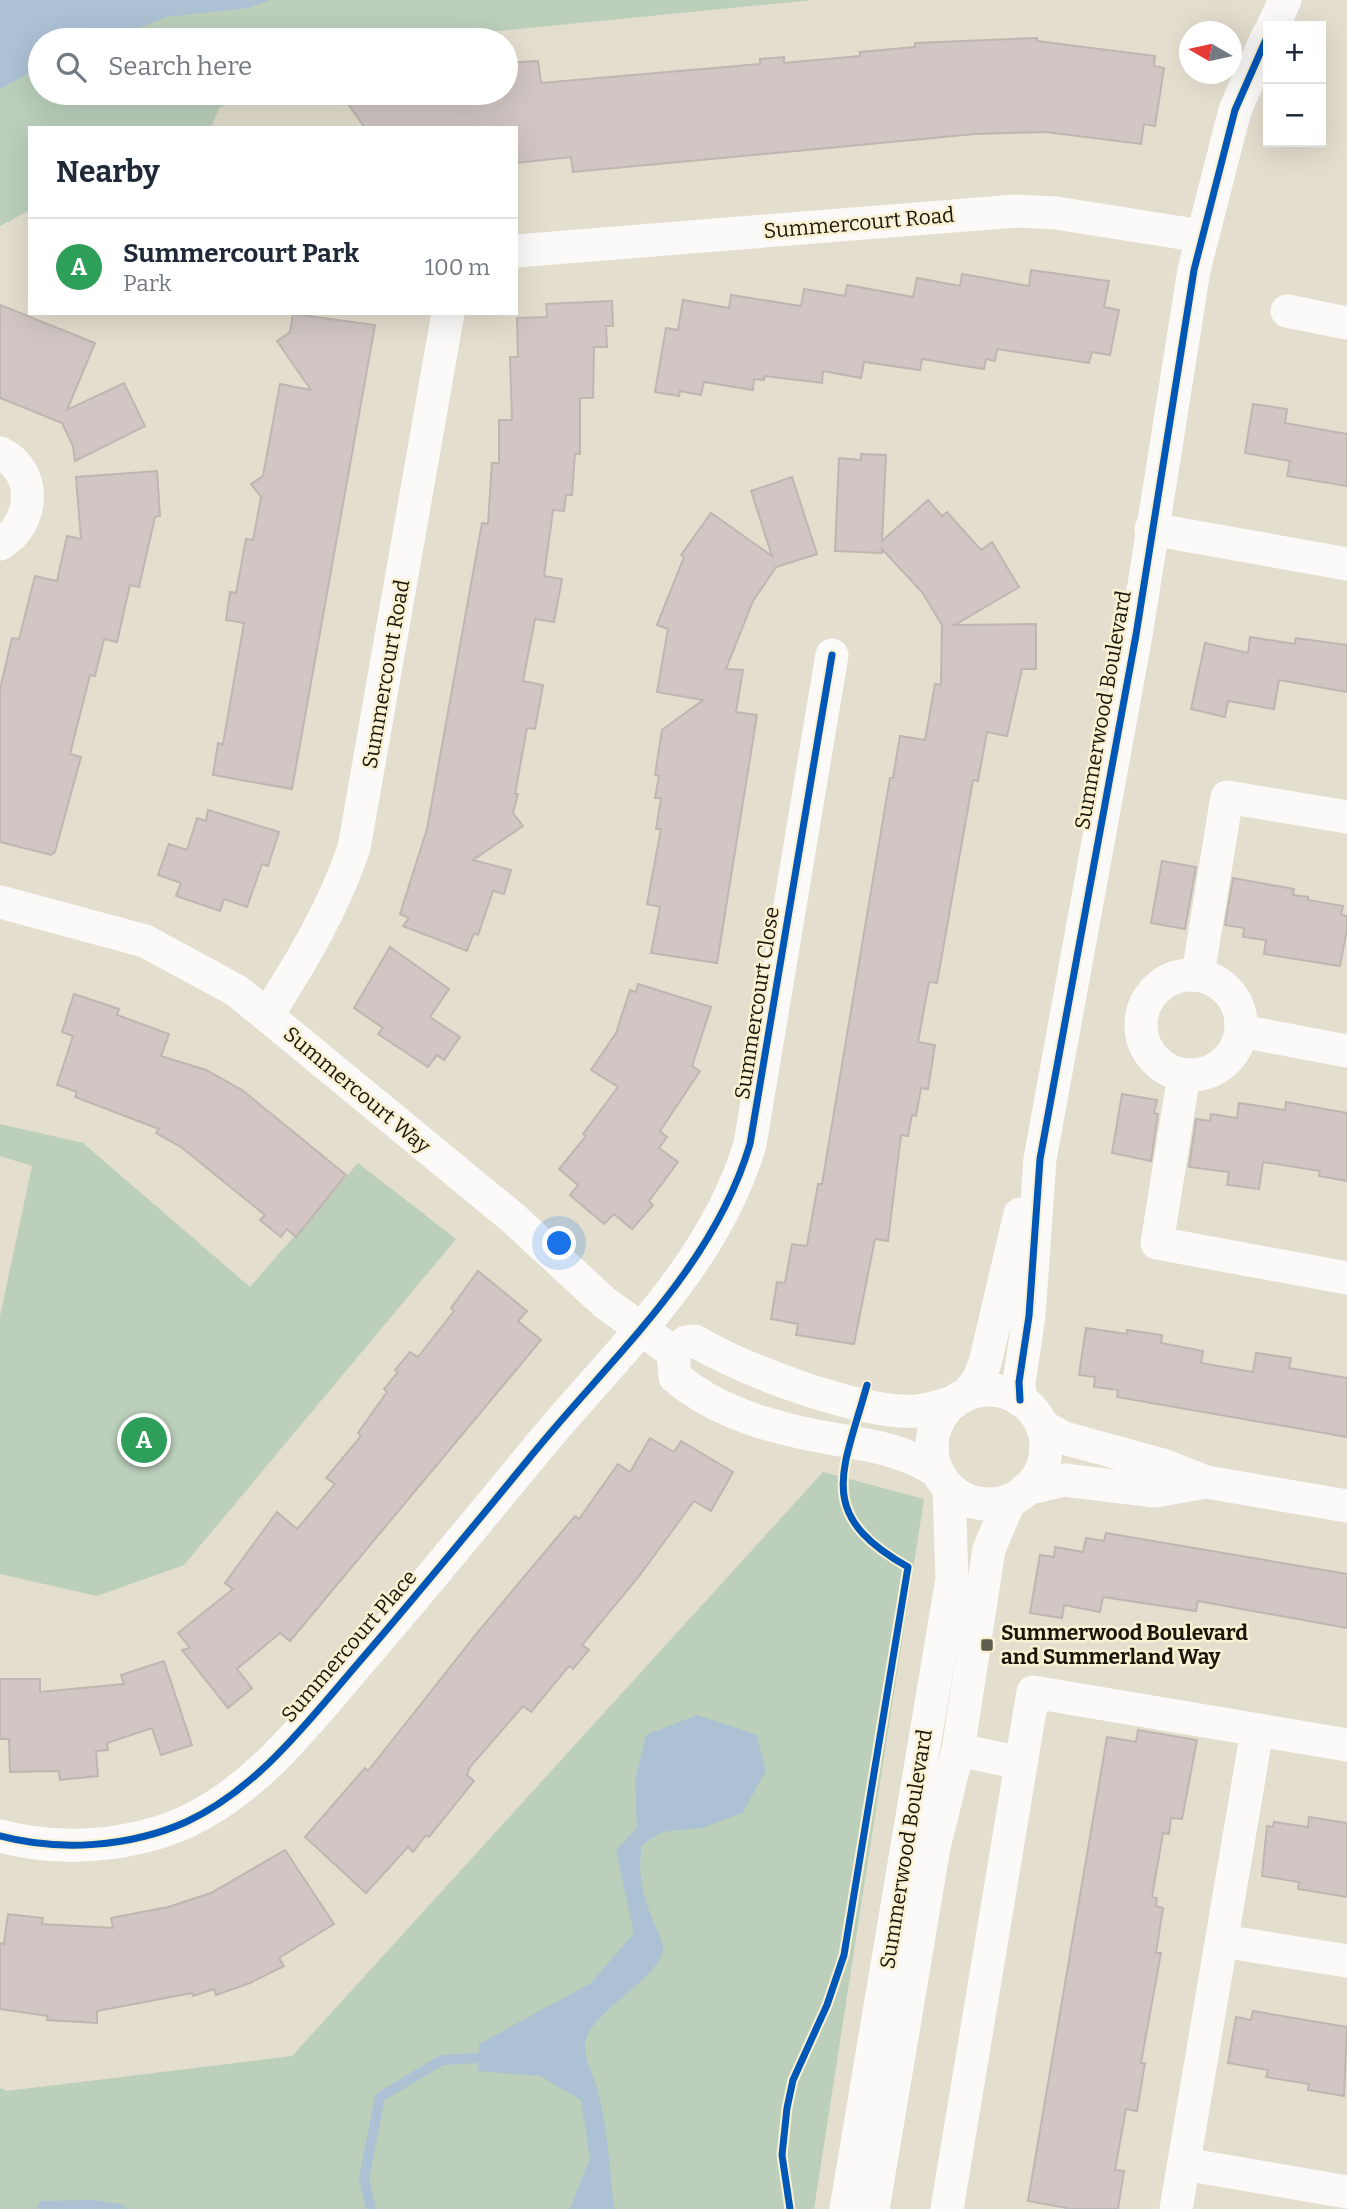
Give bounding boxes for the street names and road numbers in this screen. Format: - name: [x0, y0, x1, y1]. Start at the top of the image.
- street label: Summercourt Road: [762, 202, 956, 244]
- street label: Summercourt Road: [357, 577, 415, 771]
- street label: Summerwood Boulevard: [1069, 588, 1137, 832]
- street label: Summercourt Close: [729, 905, 785, 1101]
- street label: Summercourt Way: [278, 1021, 436, 1160]
- street label: Summercourt Place: [276, 1564, 422, 1728]
- street label: Summerwood Boulevard: [874, 1727, 938, 1971]

